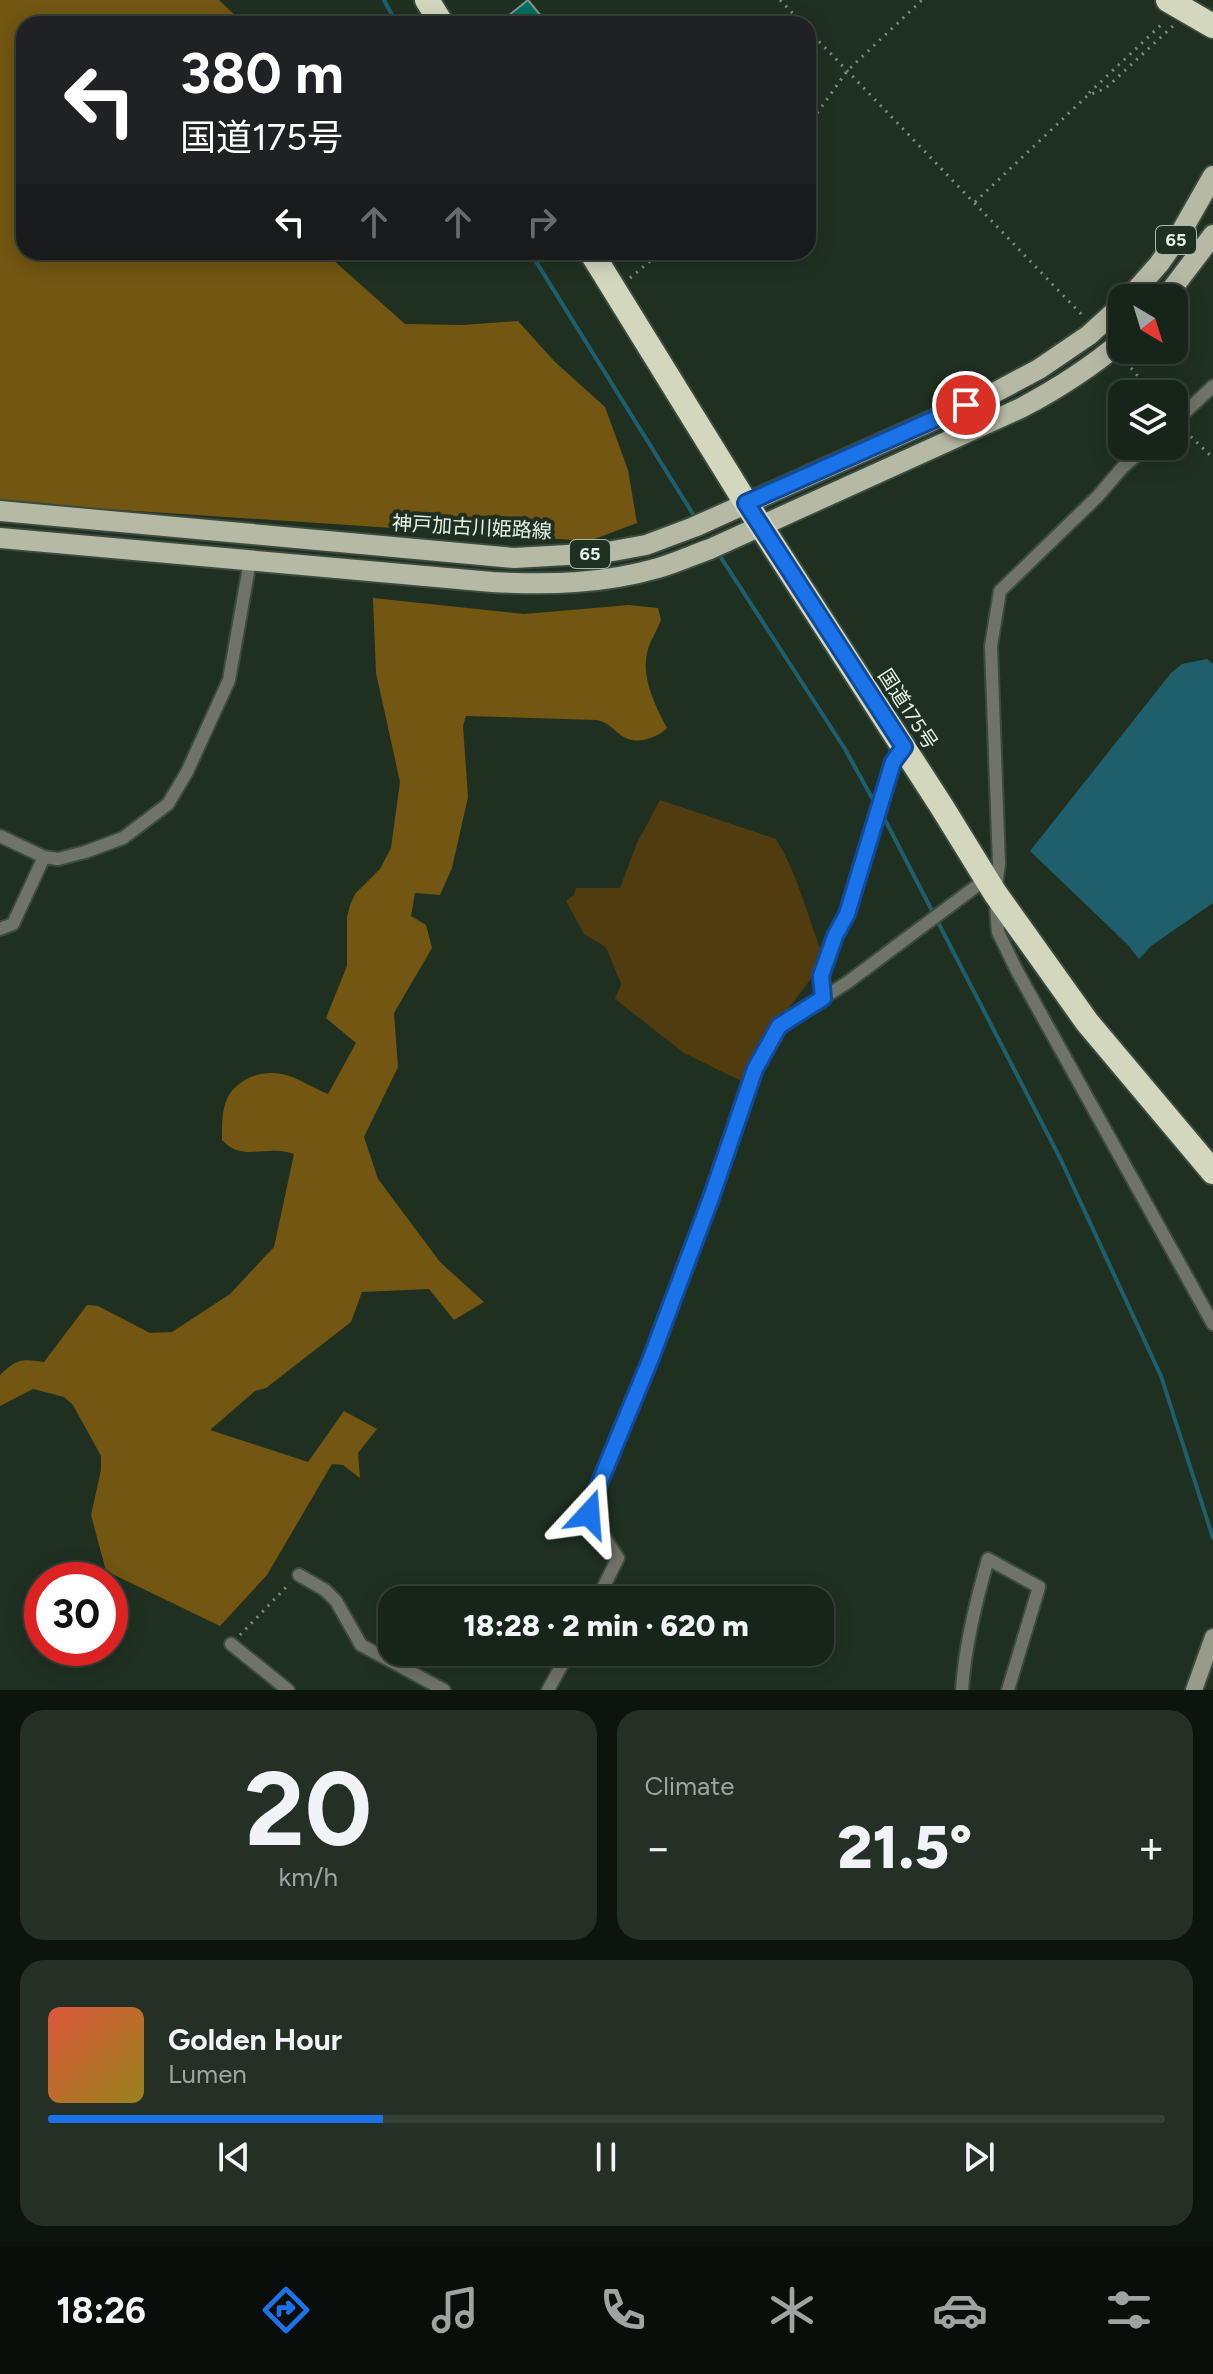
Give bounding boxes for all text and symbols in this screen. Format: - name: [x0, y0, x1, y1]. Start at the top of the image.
- text: 380 m: [180, 40, 344, 107]
- icon: left: [48, 48, 152, 152]
- text: 国道175号: [180, 116, 343, 159]
- icon: left: [268, 200, 312, 244]
- icon: ahead: [352, 200, 396, 244]
- icon: ahead: [436, 200, 480, 244]
- icon: right: [520, 200, 564, 244]
- road number: 65: [1156, 226, 1196, 254]
- north arrow: [1108, 284, 1188, 364]
- map controls: [1108, 284, 1188, 460]
- pin: [932, 371, 1000, 439]
- button: layers: [1108, 380, 1188, 460]
- icon: arrive: [944, 383, 988, 427]
- street label: 神戸加古川姫路線: [391, 511, 553, 543]
- road number: 65: [570, 540, 610, 568]
- street label: 国道175号: [873, 665, 943, 753]
- position arrow: [547, 1472, 631, 1556]
- speed limit sign: 30: [24, 1562, 128, 1666]
- text: 18:28 · 2 min · 620 m: [463, 1607, 749, 1644]
- text: 20: [244, 1746, 372, 1871]
- text: Climate: [645, 1770, 734, 1802]
- text: 21.5°: [837, 1811, 972, 1883]
- text: −: [645, 1821, 672, 1874]
- text: +: [1138, 1821, 1165, 1874]
- text: km/h: [279, 1861, 338, 1893]
- text: Golden Hour: [168, 2021, 342, 2058]
- text: Lumen: [168, 2058, 247, 2090]
- icon: previous: [212, 2135, 256, 2179]
- icon: pause: [584, 2135, 628, 2179]
- icon: next: [957, 2135, 1001, 2179]
- icon: directions: [258, 2282, 314, 2338]
- icon: music: [427, 2282, 483, 2338]
- icon: phone: [595, 2282, 651, 2338]
- icon: climate: [764, 2282, 820, 2338]
- icon: car: [932, 2282, 988, 2338]
- icon: filters: [1101, 2282, 1157, 2338]
- text: 18:26: [56, 2289, 146, 2332]

